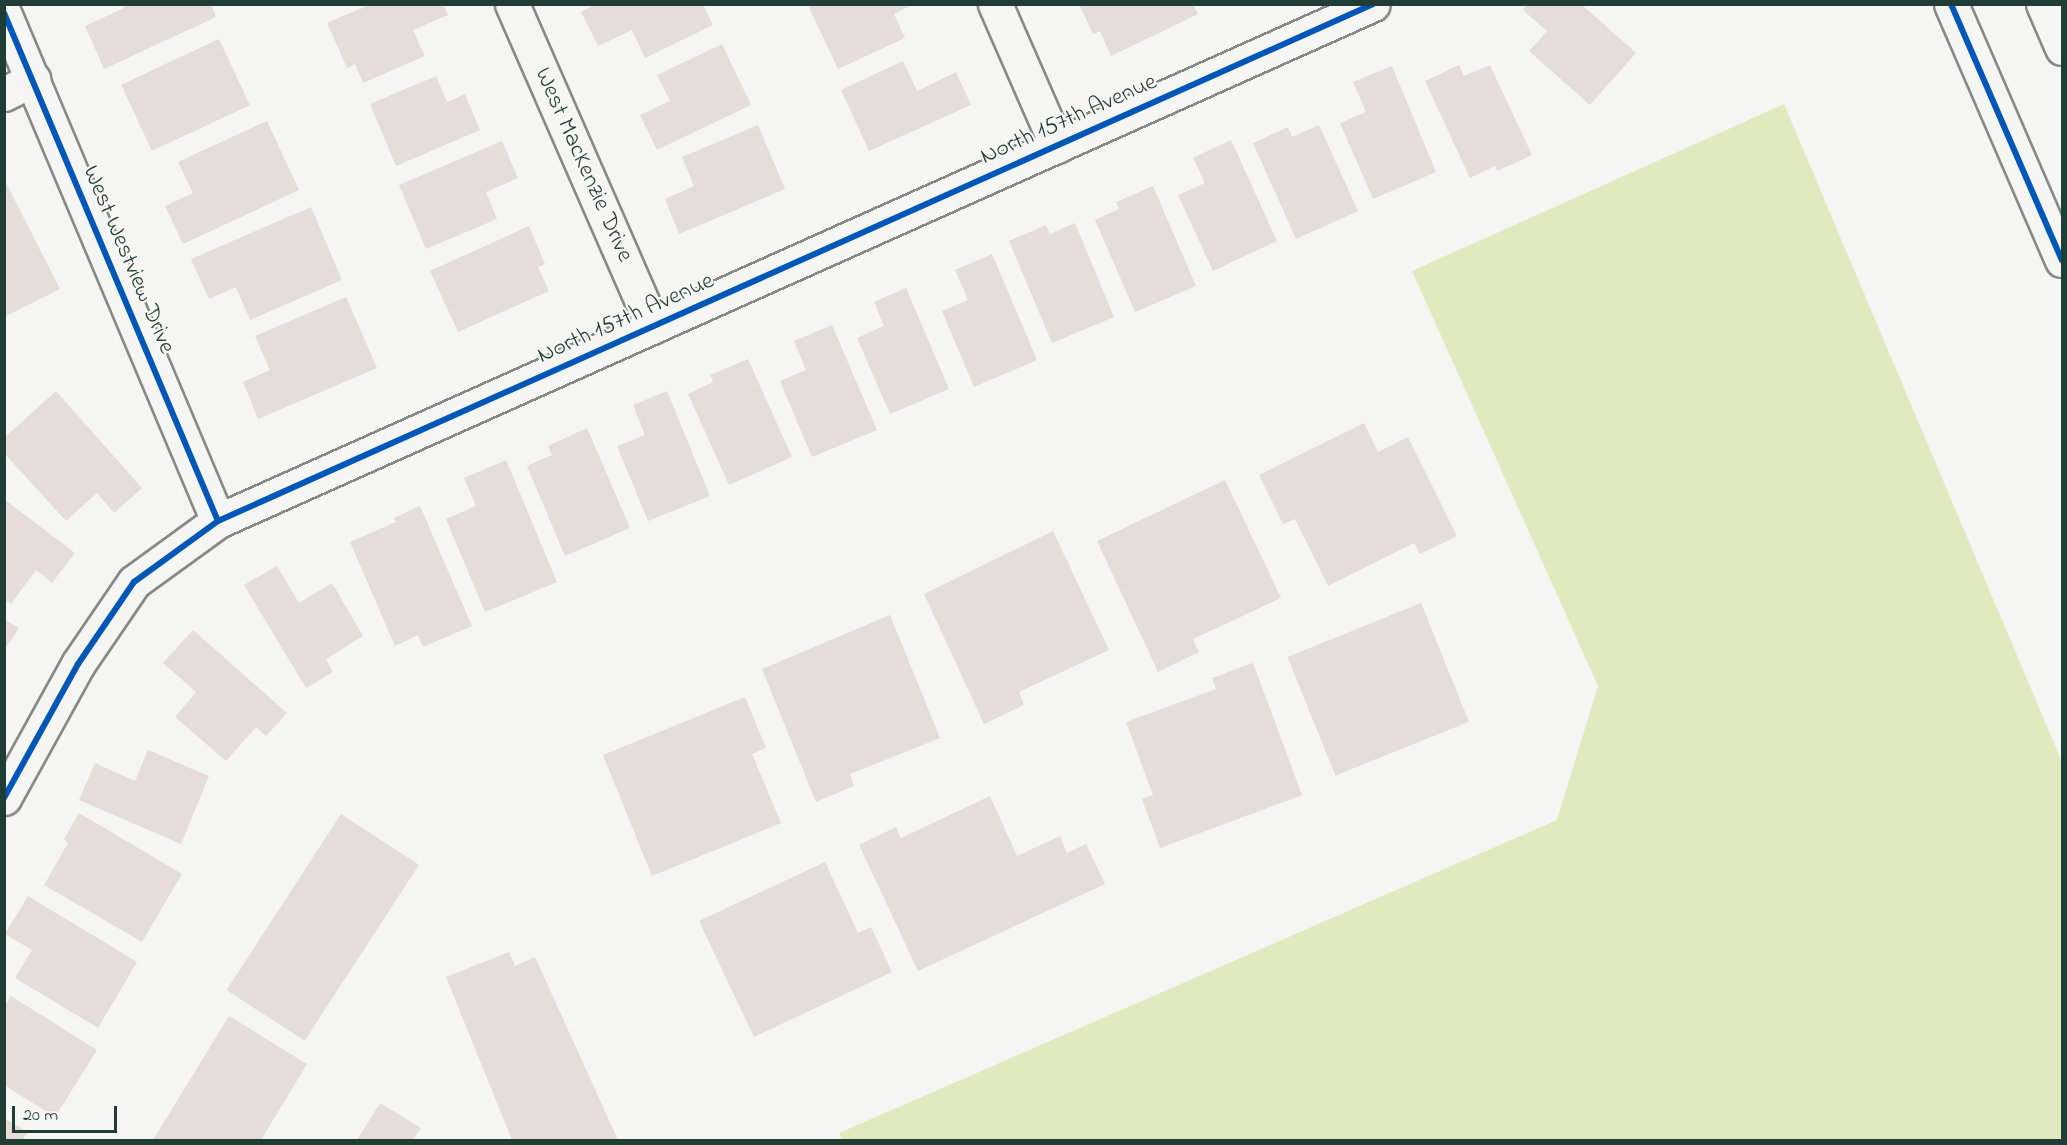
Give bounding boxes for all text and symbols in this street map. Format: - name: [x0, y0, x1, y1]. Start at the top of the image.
- street label: West MacKenzie Drive: [527, 64, 639, 266]
- street label: North 157th Avenue: [976, 68, 1162, 172]
- street label: West Westview Drive: [75, 162, 181, 358]
- street label: North 157th Avenue: [533, 267, 719, 371]
- scale bar: [15, 1094, 120, 1132]
- text: 20 m: [23, 1103, 58, 1129]

